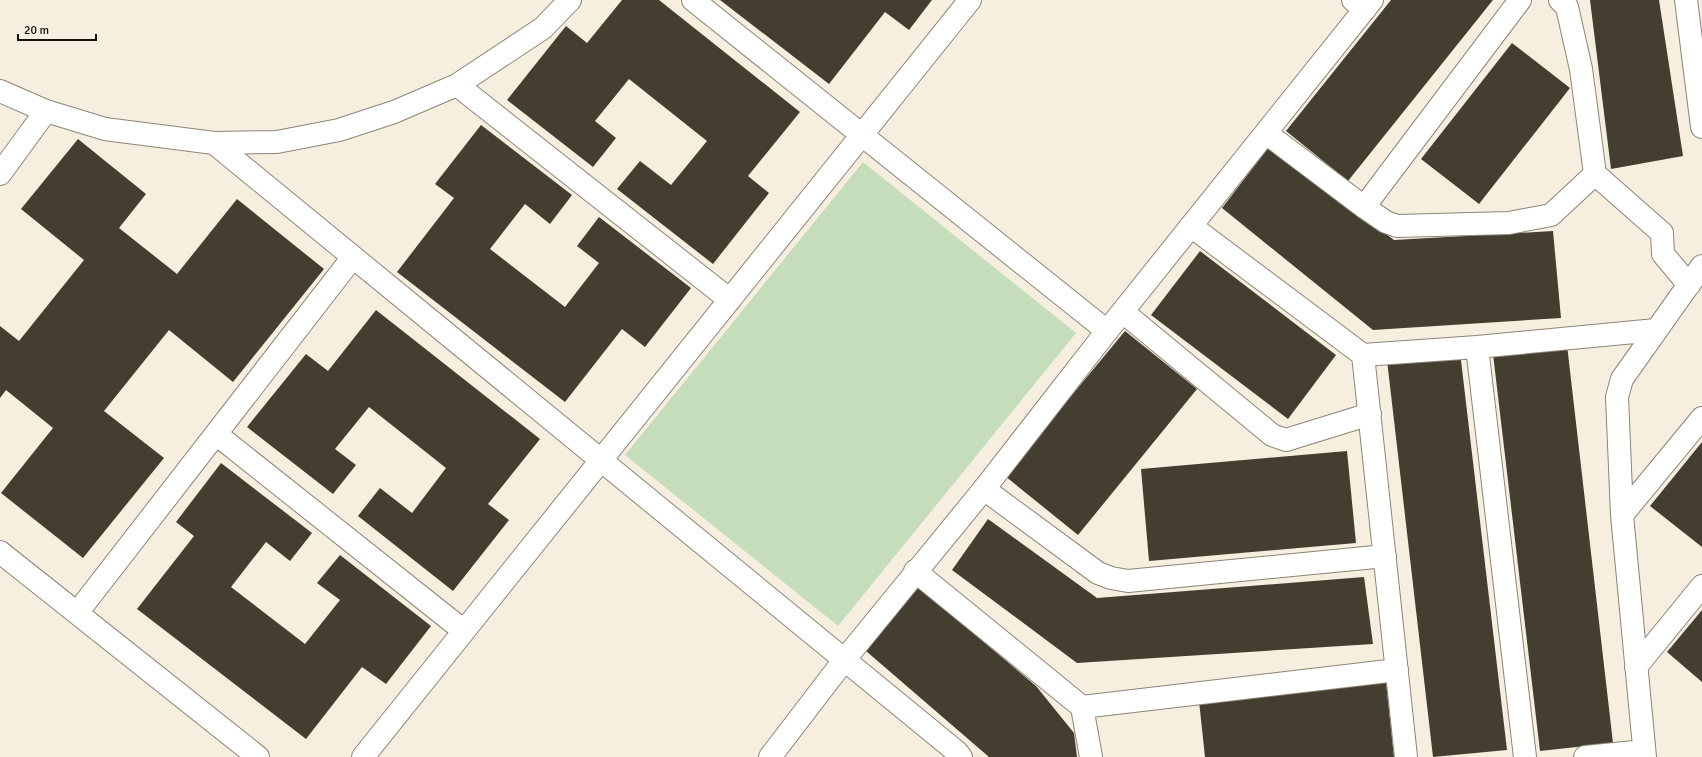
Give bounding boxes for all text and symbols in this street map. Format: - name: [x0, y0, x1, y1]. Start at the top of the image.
- scale bar: [18, 16, 96, 42]
- text: 20 m: [24, 23, 49, 38]

